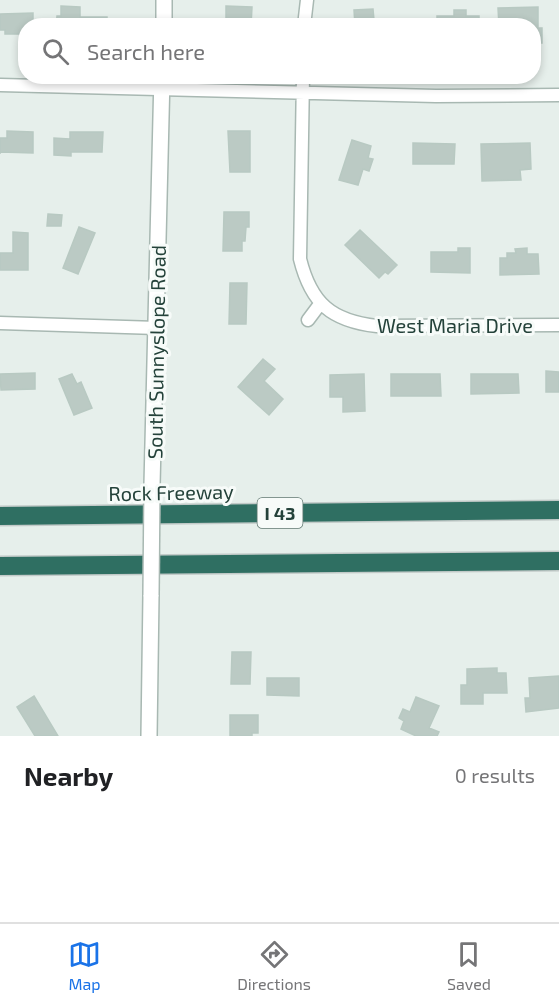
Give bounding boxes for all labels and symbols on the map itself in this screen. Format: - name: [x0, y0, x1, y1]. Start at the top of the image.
- street label: South Sunnyslope Road: [142, 245, 170, 459]
- street label: West Maria Drive: [377, 313, 533, 337]
- street label: Rock Freeway: [108, 479, 234, 505]
- road number: I 43: [258, 498, 302, 528]

